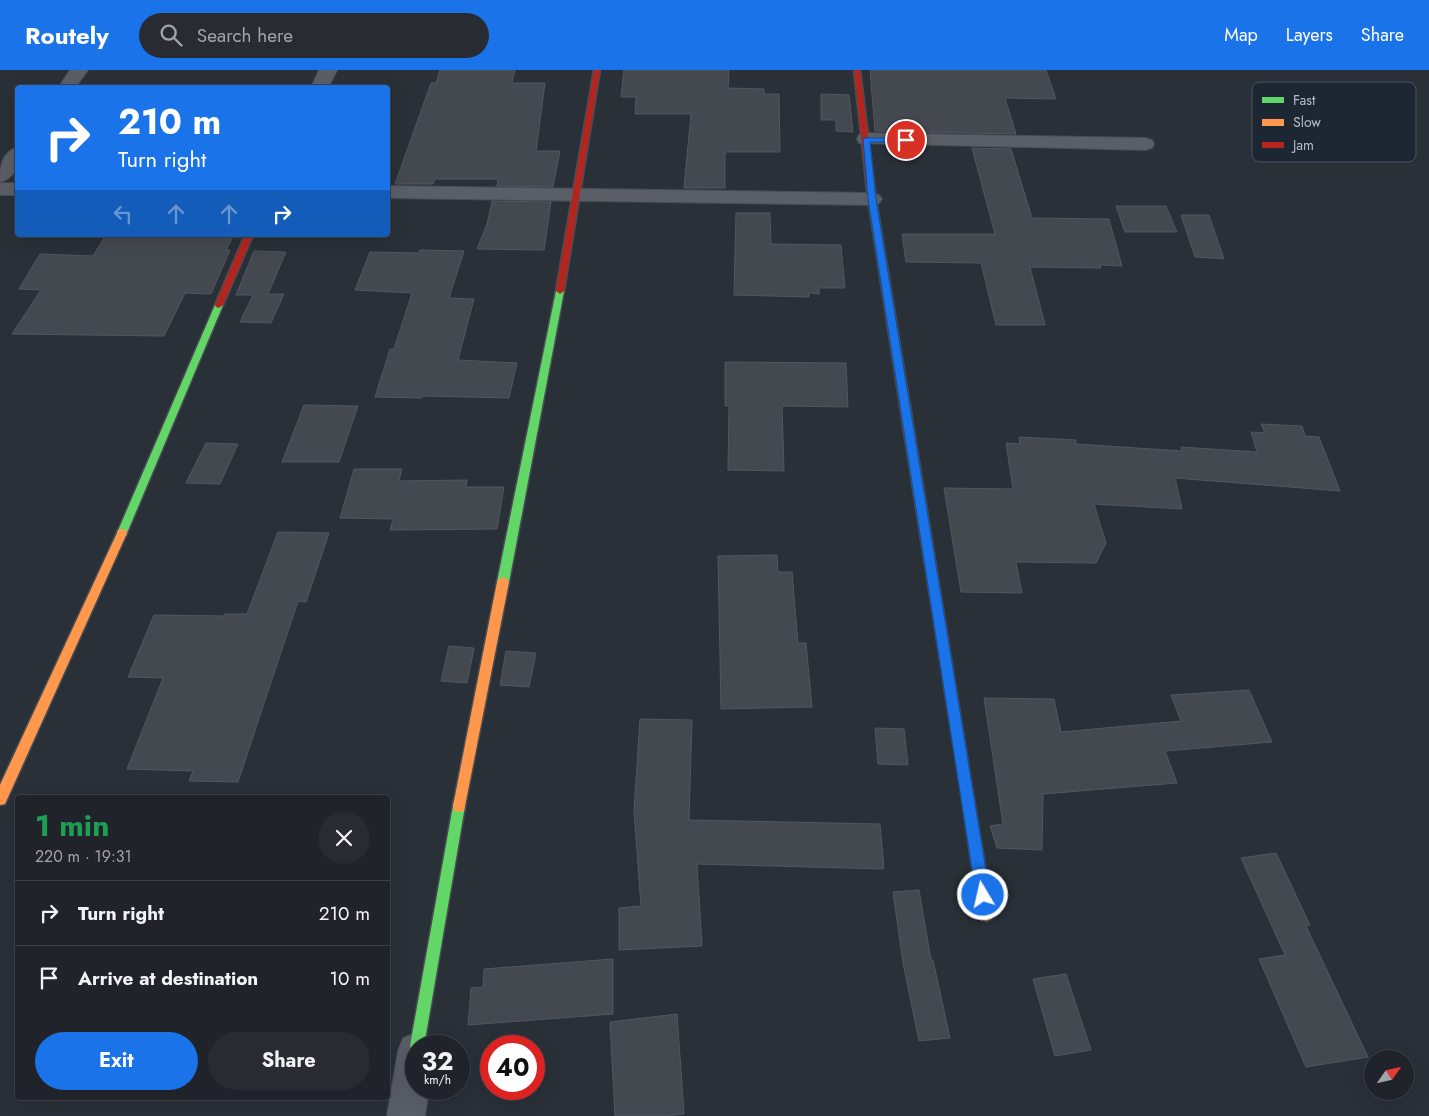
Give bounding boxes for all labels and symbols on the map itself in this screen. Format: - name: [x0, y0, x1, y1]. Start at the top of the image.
- legend: [1252, 82, 1416, 162]
- text: Fast: [1293, 90, 1316, 110]
- text: Slow: [1293, 112, 1321, 132]
- pin: [885, 119, 927, 161]
- text: Jam: [1291, 135, 1314, 155]
- position arrow: [956, 868, 1008, 920]
- speed limit sign: 40: [480, 1035, 545, 1100]
- north arrow: [1364, 1050, 1414, 1100]

